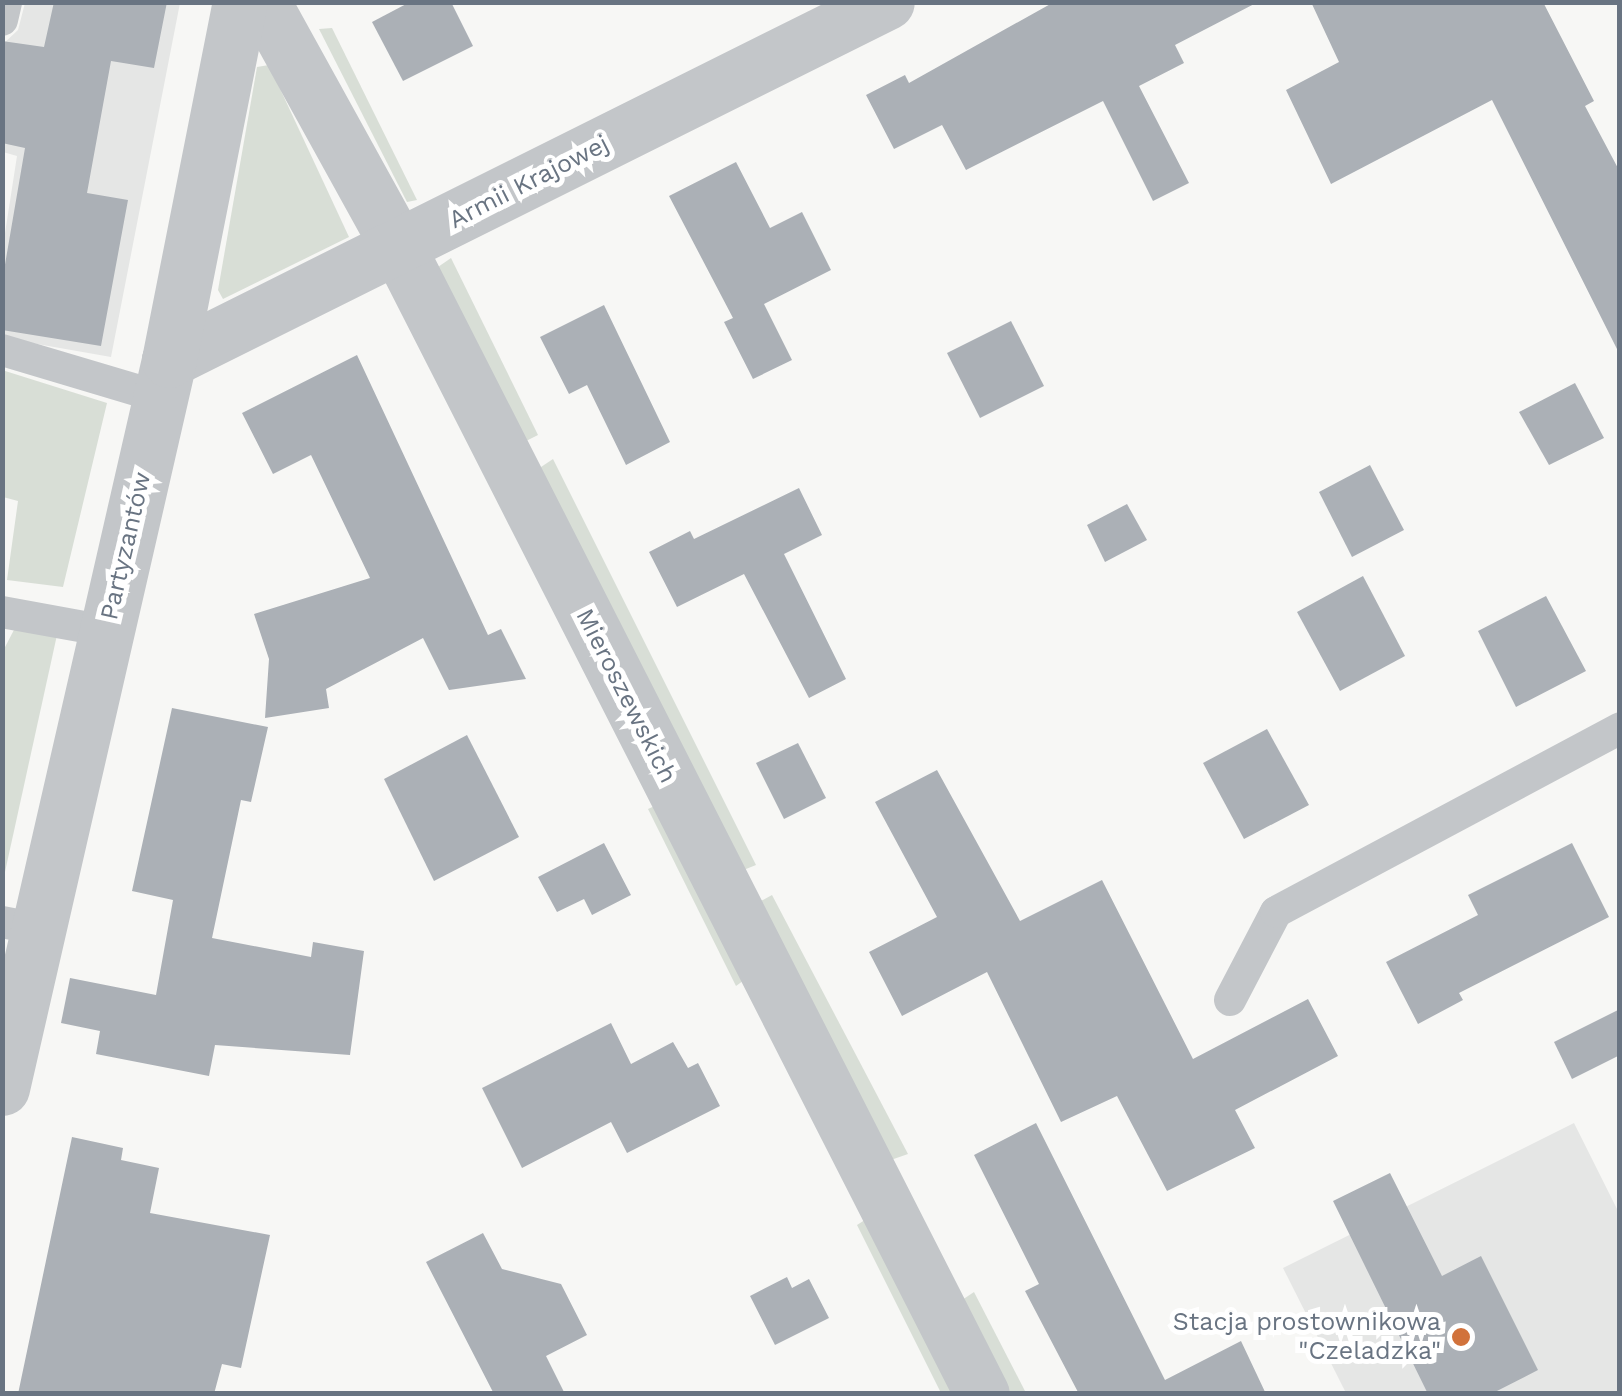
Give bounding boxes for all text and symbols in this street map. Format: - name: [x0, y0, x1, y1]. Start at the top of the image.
- street label: Armii Krajowej: [444, 129, 614, 235]
- street label: Partyzantów: [94, 469, 158, 623]
- street label: Mieroszewskich: [569, 604, 683, 788]
- place label: Stacja prostownikowa "Czeladzka": [1172, 1308, 1441, 1367]
- marker: Stacja prostownikowa "Czeladzka": [1450, 1326, 1472, 1348]

